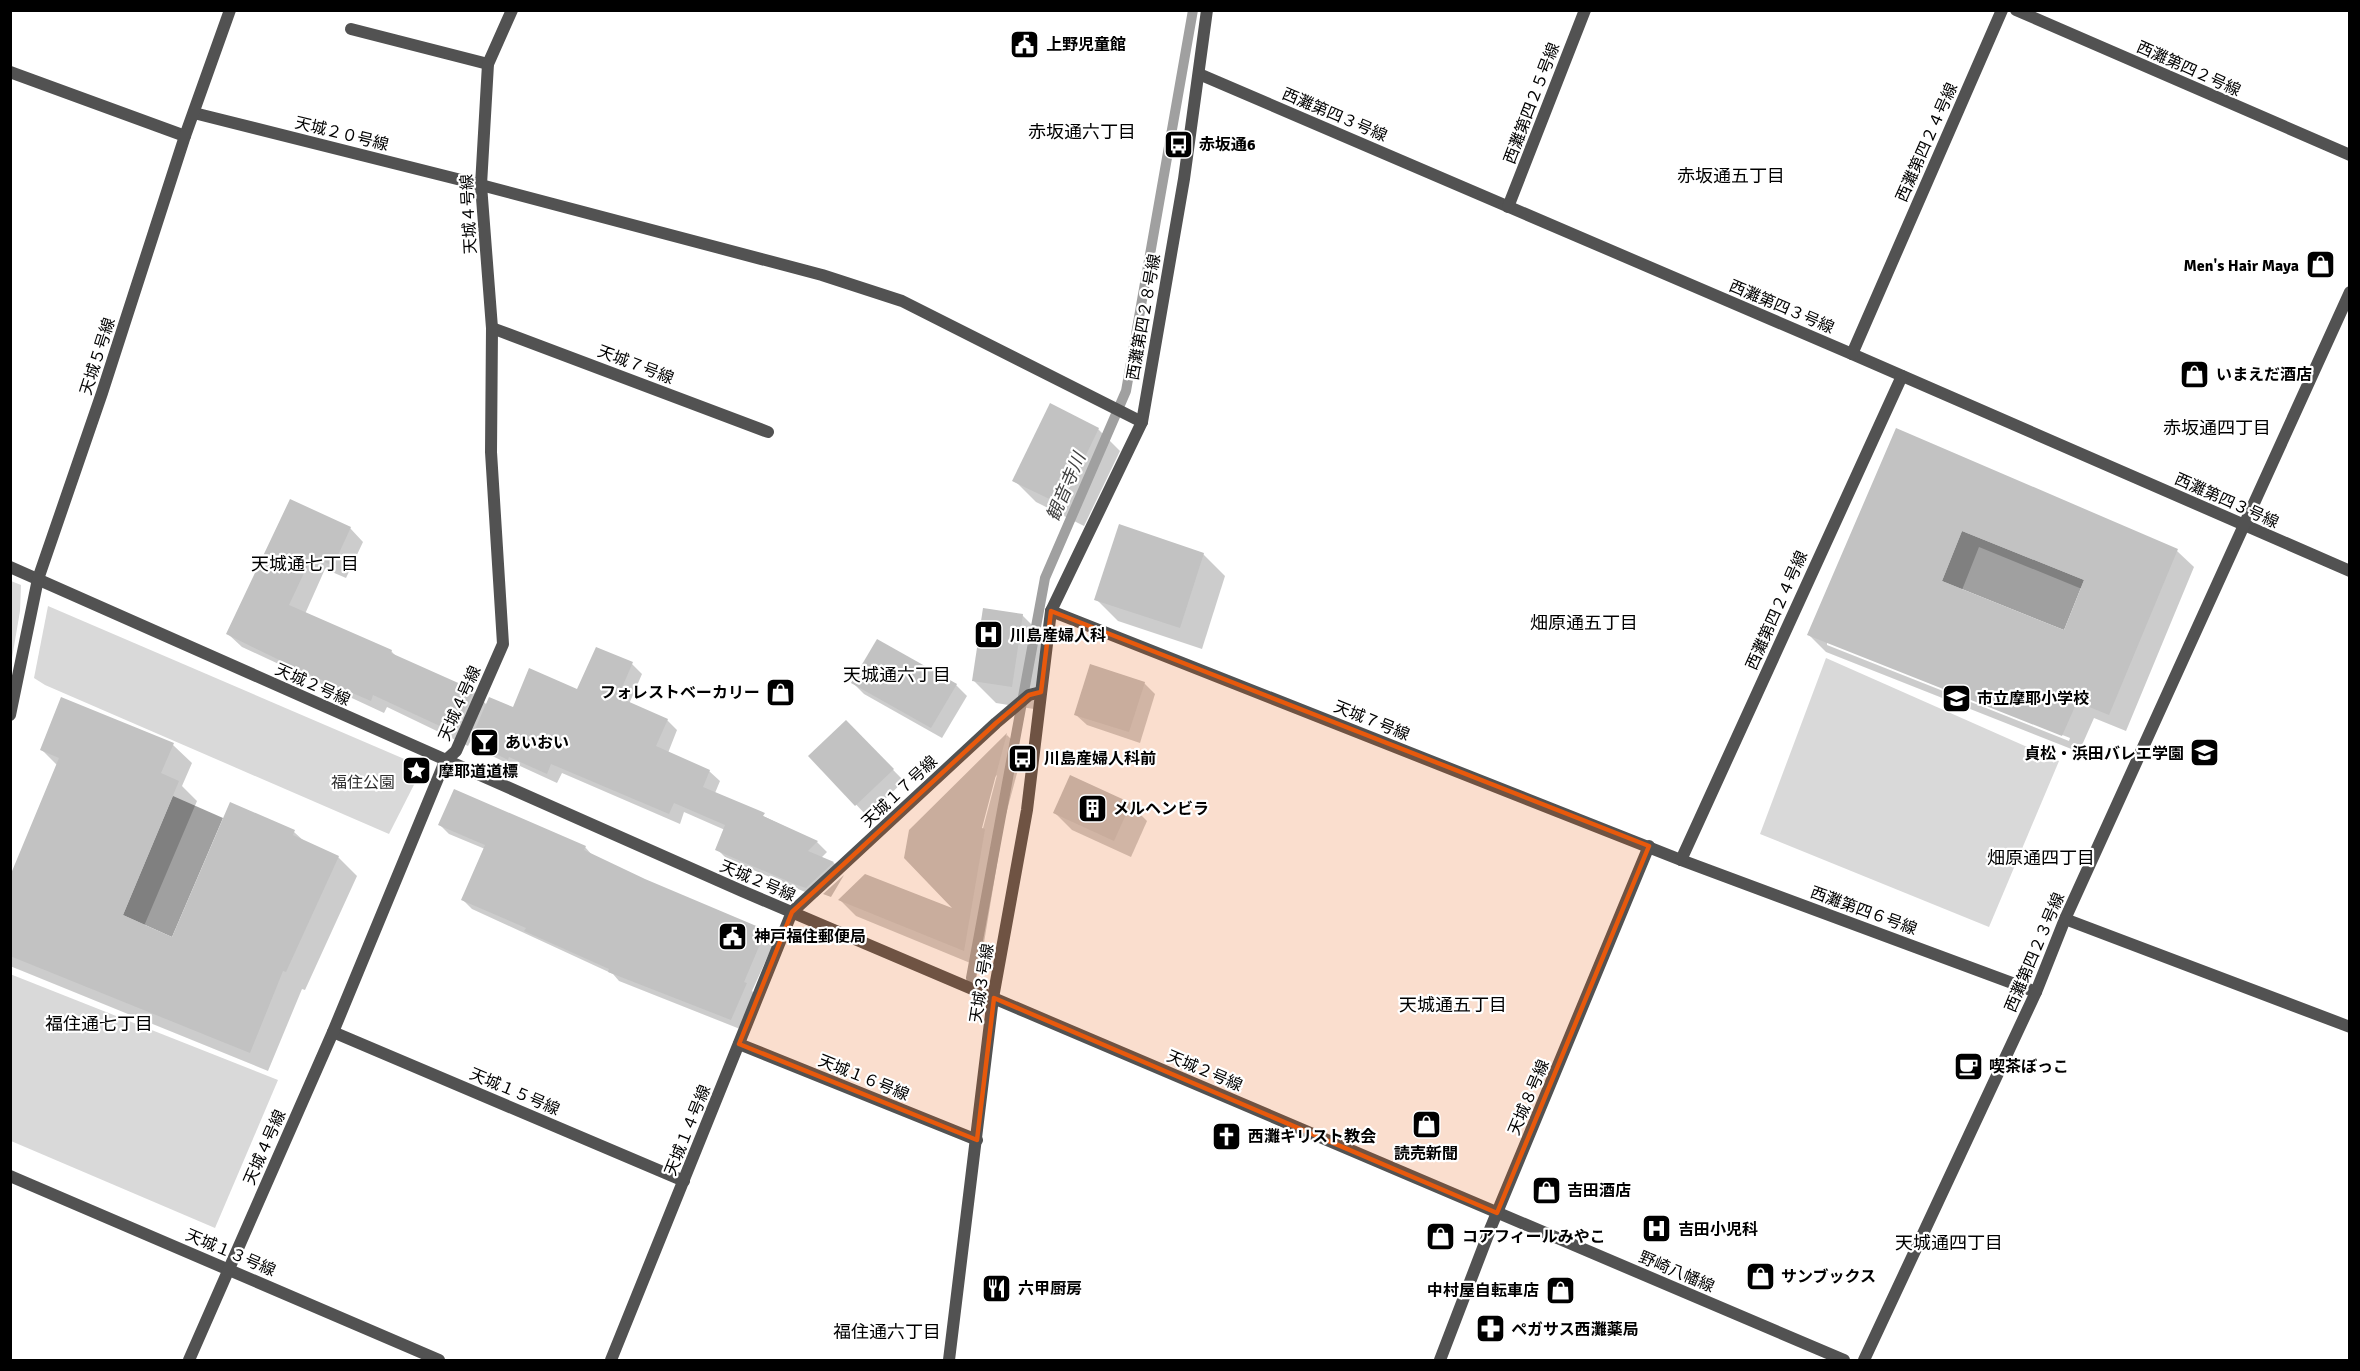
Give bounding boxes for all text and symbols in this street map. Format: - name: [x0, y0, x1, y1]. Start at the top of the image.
- public building icon: 上野児童館: [1009, 28, 1041, 60]
- place label: 上野児童館: [1046, 35, 1126, 55]
- street label: 西灘第四２号線: [2133, 37, 2244, 101]
- street label: 西灘第四２５号線: [1500, 40, 1564, 167]
- street label: 西灘第四２４号線: [1892, 80, 1962, 205]
- street label: 西灘第四３号線: [1279, 84, 1390, 146]
- street label: 天城２０号線: [293, 113, 391, 155]
- district label: 赤坂通六丁目: [1028, 121, 1136, 143]
- bus stop icon: 赤坂通6: [1162, 128, 1194, 160]
- place label: 赤坂通6: [1199, 135, 1256, 155]
- district label: 赤坂通五丁目: [1677, 165, 1785, 187]
- street label: 天城４号線: [457, 173, 481, 254]
- shop icon: Men's Hair Maya: [2304, 249, 2336, 281]
- street label: 西灘第四２８号線: [1123, 252, 1165, 382]
- place label: Men's Hair Maya: [2183, 256, 2299, 276]
- street label: 西灘第四３号線: [1726, 276, 1837, 338]
- street label: 天城５号線: [76, 315, 120, 397]
- street label: 天城７号線: [595, 341, 677, 389]
- shop icon: いまえだ酒店: [2179, 358, 2211, 390]
- place label: いまえだ酒店: [2216, 365, 2312, 385]
- district label: 赤坂通四丁目: [2163, 417, 2271, 439]
- water label: 観音寺川: [1042, 448, 1091, 524]
- street label: 西灘第四３号線: [2171, 469, 2282, 533]
- street label: 西灘第四２４号線: [1742, 548, 1812, 673]
- district label: 天城通七丁目: [251, 553, 359, 575]
- district label: 畑原通五丁目: [1530, 612, 1638, 634]
- hospital icon: 川島産婦人科: [973, 619, 1005, 651]
- place label: 川島産婦人科: [1010, 626, 1106, 646]
- street label: 天城２号線: [272, 660, 353, 710]
- street label: 天城４号線: [435, 663, 485, 744]
- district label: 天城通六丁目: [843, 664, 951, 686]
- shop icon: フォレストベーカリー: [765, 676, 797, 708]
- school or university icon: 市立摩耶小学校: [1940, 682, 1972, 714]
- place label: フォレストベーカリー: [600, 683, 760, 703]
- place label: 市立摩耶小学校: [1977, 689, 2089, 709]
- street label: 天城７号線: [1331, 697, 1412, 745]
- bar icon: あいおい: [468, 726, 500, 758]
- place label: あいおい: [505, 733, 569, 753]
- school or university icon: 貞松・浜田バレエ学園: [2189, 737, 2221, 769]
- bus stop icon: 川島産婦人科前: [1007, 742, 1039, 774]
- place label: 貞松・浜田バレエ学園: [2024, 744, 2184, 764]
- place label: 川島産婦人科前: [1044, 749, 1156, 769]
- street label: 天城１７号線: [858, 752, 942, 832]
- place icon: 摩耶道道標: [401, 755, 433, 787]
- place label: 摩耶道道標: [438, 762, 518, 782]
- park label: 福住公園: [331, 773, 395, 793]
- building icon: メルヘンビラ: [1076, 792, 1108, 824]
- place label: メルヘンビラ: [1113, 799, 1209, 819]
- district label: 畑原通四丁目: [1987, 847, 2095, 869]
- street label: 天城２号線: [717, 856, 798, 906]
- street label: 西灘第四６号線: [1808, 882, 1920, 939]
- street label: 西灘第四２３号線: [2001, 890, 2069, 1015]
- public building icon: 神戸福住郵便局: [717, 920, 749, 952]
- place label: 神戸福住郵便局: [754, 927, 866, 947]
- street label: 天城３号線: [966, 942, 998, 1024]
- district label: 天城通五丁目: [1399, 994, 1507, 1016]
- district label: 福住通七丁目: [45, 1013, 153, 1035]
- street label: 天城２号線: [1164, 1046, 1245, 1096]
- cafe icon: 喫茶ぼっこ: [1952, 1050, 1984, 1082]
- street label: 天城１６号線: [815, 1051, 912, 1105]
- street label: 天城８号線: [1504, 1057, 1554, 1138]
- place label: 喫茶ぼっこ: [1989, 1057, 2069, 1077]
- street label: 天城１５号線: [467, 1064, 563, 1120]
- street label: 天城１４号線: [661, 1082, 715, 1179]
- street label: 天城４号線: [240, 1107, 290, 1188]
- shop icon: 読売新聞: [1410, 1109, 1442, 1141]
- church icon: 西灘キリスト教会: [1211, 1120, 1243, 1152]
- place label: 西灘キリスト教会: [1248, 1127, 1376, 1147]
- place label: 読売新聞: [1394, 1144, 1458, 1164]
- shop icon: 吉田酒店: [1530, 1174, 1562, 1206]
- place label: 吉田酒店: [1567, 1181, 1631, 1201]
- hospital icon: 吉田小児科: [1641, 1213, 1673, 1245]
- shop icon: コアフィールみやこ: [1425, 1220, 1457, 1252]
- place label: 吉田小児科: [1678, 1220, 1758, 1240]
- street label: 天城１３号線: [183, 1225, 279, 1281]
- place label: コアフィールみやこ: [1462, 1227, 1606, 1247]
- district label: 天城通四丁目: [1895, 1232, 2003, 1254]
- street label: 野崎八幡線: [1636, 1247, 1717, 1297]
- shop icon: サンブックス: [1744, 1260, 1776, 1292]
- place label: サンブックス: [1781, 1267, 1876, 1287]
- restaurant icon: 六甲厨房: [981, 1272, 1013, 1304]
- shop icon: 中村屋自転車店: [1544, 1274, 1576, 1306]
- place label: 六甲厨房: [1018, 1279, 1082, 1299]
- place label: 中村屋自転車店: [1427, 1281, 1539, 1301]
- pharmacy icon: ペガサス西灘薬局: [1474, 1313, 1506, 1345]
- place label: ペガサス西灘薬局: [1511, 1320, 1639, 1340]
- district label: 福住通六丁目: [833, 1321, 941, 1343]

